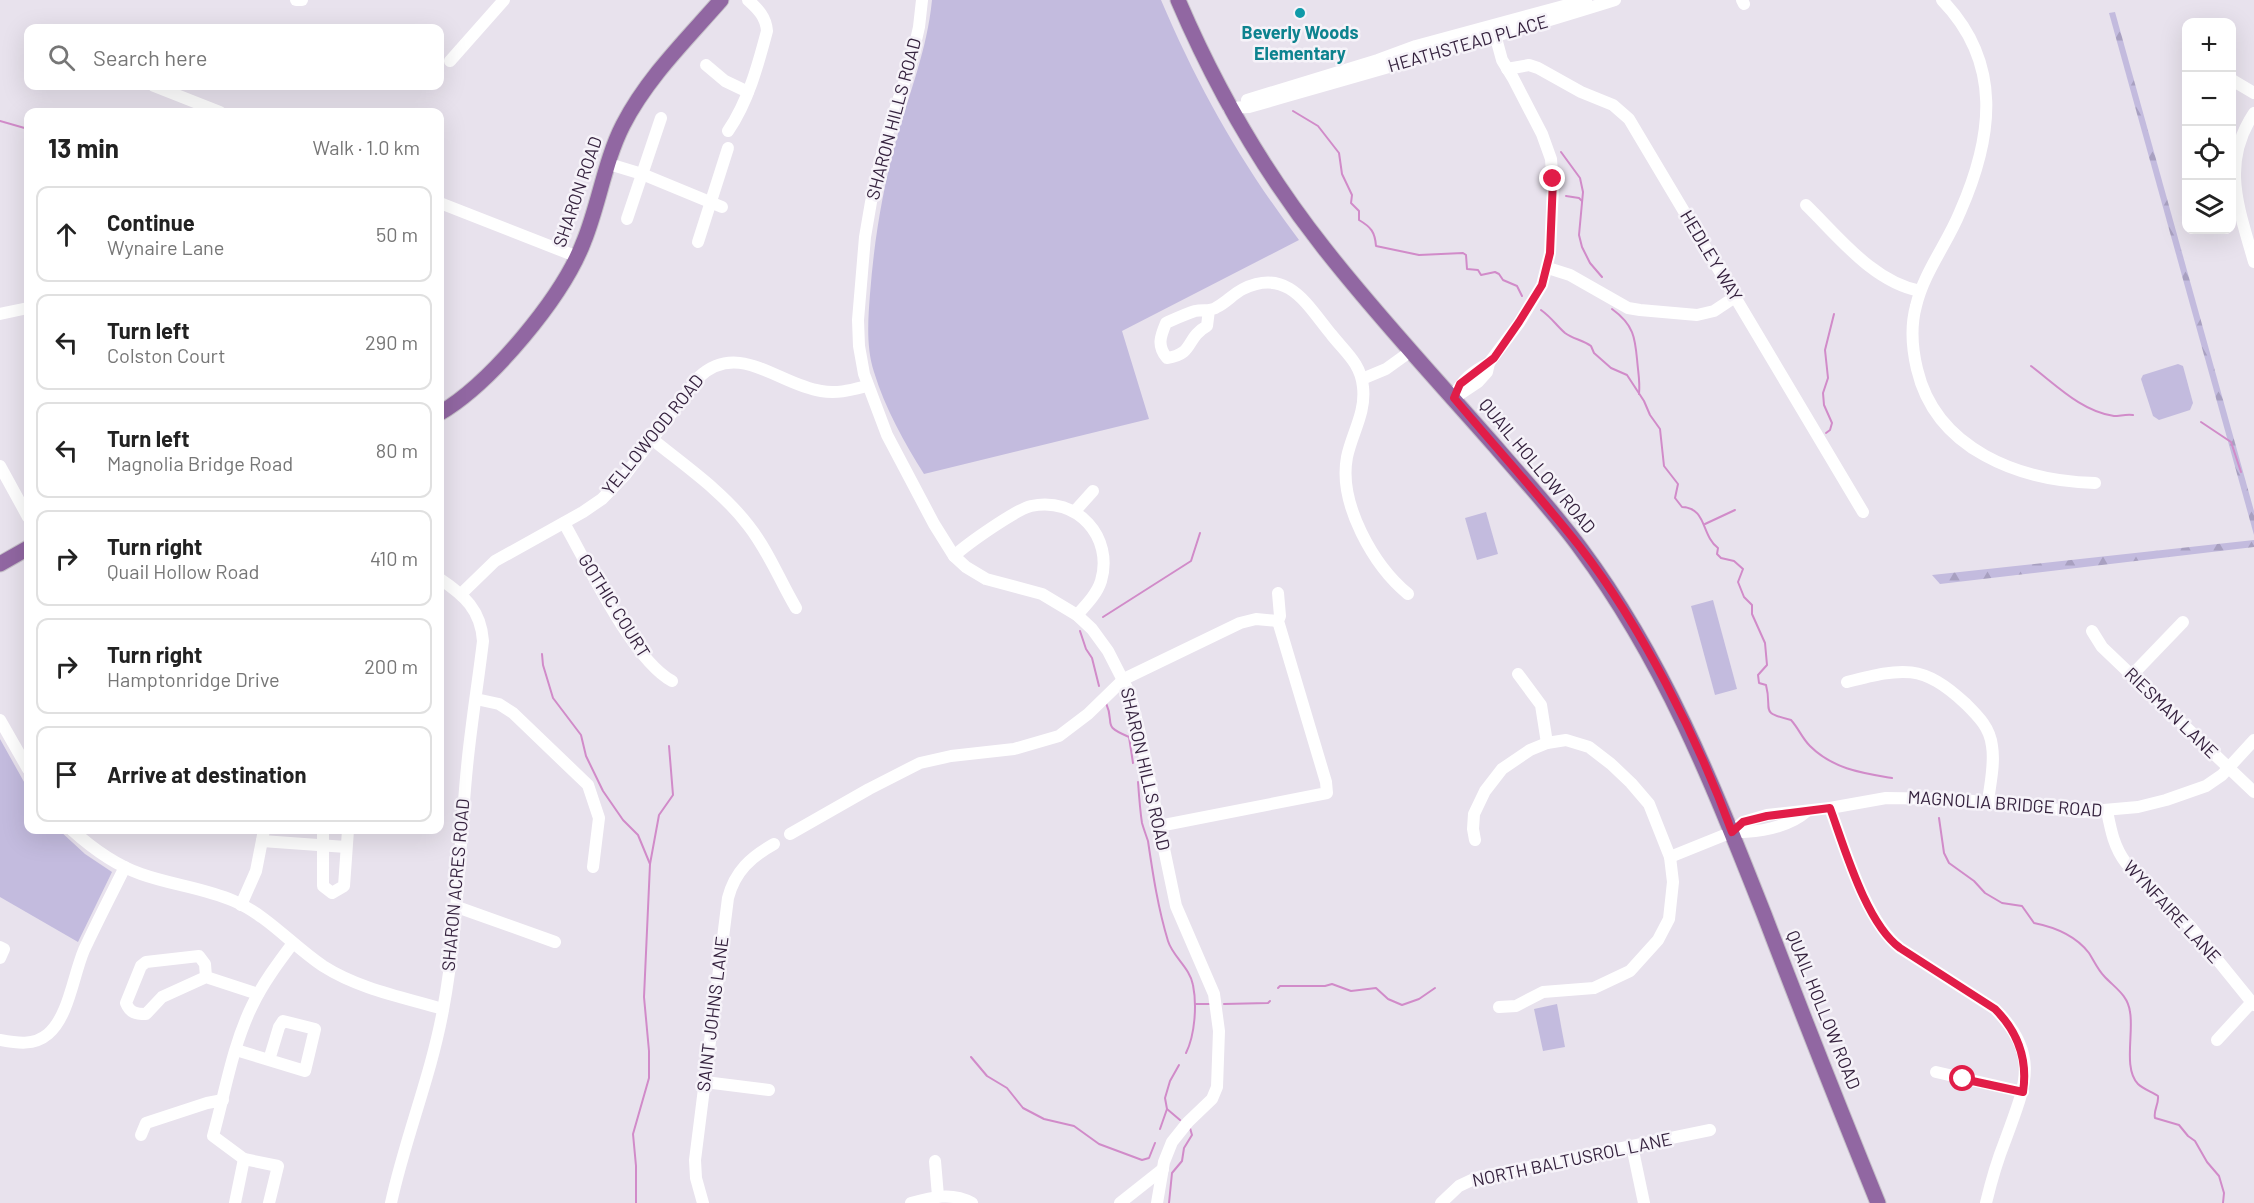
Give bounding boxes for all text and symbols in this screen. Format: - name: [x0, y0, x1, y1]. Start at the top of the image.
- marker: Beverly Woods Elementary: [1293, 6, 1307, 20]
- street label: HEATHSTEAD PLACE: [1385, 10, 1550, 76]
- map controls: [2182, 18, 2236, 234]
- button: +: [2182, 18, 2236, 72]
- place label: Beverly Woods Elementary: [1242, 21, 1358, 64]
- search box: [24, 24, 444, 90]
- street label: SHARON HILLS ROAD: [861, 35, 925, 202]
- icon: search: [45, 41, 78, 74]
- text: Search here: [93, 44, 207, 70]
- button: −: [2182, 72, 2236, 126]
- button: locate: [2182, 126, 2236, 180]
- text: 13 min: [48, 132, 119, 163]
- street label: SHARON ROAD: [548, 133, 606, 250]
- text: Walk · 1.0 km: [313, 135, 420, 159]
- route end: [1539, 165, 1565, 191]
- button: layers: [2182, 180, 2236, 234]
- street label: HEDLEY WAY: [1676, 206, 1748, 305]
- text: Continue: [107, 209, 195, 235]
- icon: ahead: [50, 218, 83, 251]
- text: 50 m: [376, 222, 418, 246]
- text: Wynaire Lane: [107, 235, 224, 259]
- text: Turn left: [107, 317, 190, 343]
- icon: left: [50, 326, 83, 359]
- text: 290 m: [365, 330, 418, 354]
- text: Colston Court: [107, 343, 225, 367]
- street label: YELLOWOOD ROAD: [597, 370, 708, 499]
- street label: QUAIL HOLLOW ROAD: [1475, 393, 1601, 537]
- text: Turn left: [107, 425, 190, 451]
- icon: left: [50, 434, 83, 467]
- text: 80 m: [376, 438, 418, 462]
- text: Magnolia Bridge Road: [107, 451, 293, 475]
- text: Turn right: [107, 533, 202, 559]
- icon: right: [50, 542, 83, 575]
- text: 410 m: [370, 546, 418, 570]
- street label: GOTHIC COURT: [574, 549, 656, 661]
- text: Quail Hollow Road: [107, 559, 259, 583]
- text: Turn right: [107, 641, 202, 667]
- icon: right: [50, 650, 83, 683]
- text: 200 m: [364, 654, 418, 678]
- street label: RIESMAN LANE: [2120, 662, 2223, 762]
- text: Hamptonridge Drive: [107, 667, 280, 691]
- street label: SHARON HILLS ROAD: [1117, 685, 1175, 852]
- icon: arrive: [50, 758, 83, 791]
- text: Arrive at destination: [107, 761, 306, 787]
- street label: MAGNOLIA BRIDGE ROAD: [1907, 785, 2103, 821]
- street label: SHARON ACRES ROAD: [436, 798, 474, 972]
- street label: WYNFAIRE LANE: [2119, 855, 2226, 967]
- street label: QUAIL HOLLOW ROAD: [1782, 927, 1866, 1092]
- street label: SAINT JOHNS LANE: [692, 935, 732, 1093]
- route start: [1949, 1065, 1975, 1091]
- street label: NORTH BALTUSROL LANE: [1470, 1127, 1674, 1191]

